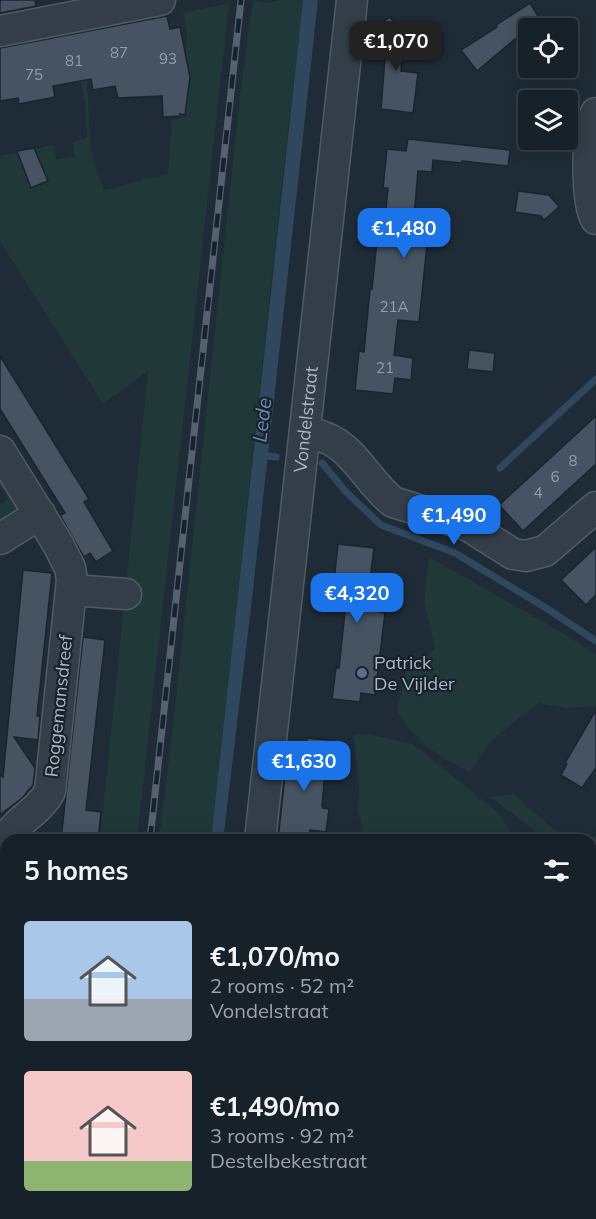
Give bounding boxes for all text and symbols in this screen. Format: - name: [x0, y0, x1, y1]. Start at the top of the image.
- map controls: [518, 18, 578, 150]
- button: locate: [518, 18, 578, 78]
- pin: €1,070: [347, 21, 445, 72]
- text: €1,070: [364, 28, 428, 53]
- house number: 87: [110, 43, 128, 62]
- house number: 93: [159, 49, 177, 68]
- house number: 81: [65, 51, 83, 70]
- house number: 75: [25, 65, 43, 84]
- button: layers: [518, 90, 578, 150]
- pin: €1,480: [355, 208, 453, 259]
- text: €1,480: [372, 215, 436, 240]
- house number: 21A: [379, 297, 409, 316]
- house number: 21: [376, 358, 394, 377]
- street label: Vondelstraat: [288, 365, 323, 474]
- water label: Lede: [246, 396, 277, 444]
- house number: 8: [568, 451, 578, 470]
- house number: 6: [550, 467, 560, 486]
- house number: 4: [533, 483, 543, 502]
- pin: €1,490: [405, 495, 503, 546]
- text: €1,490: [422, 502, 486, 527]
- pin: €4,320: [308, 573, 406, 624]
- text: €4,320: [325, 580, 389, 605]
- street label: Roggemansdreef: [40, 633, 78, 778]
- place label: Patrick De Vijlder: [374, 651, 455, 695]
- marker: Patrick De Vijlder: [355, 666, 369, 680]
- pin: €1,630: [255, 741, 353, 792]
- text: €1,630: [272, 748, 336, 773]
- text: 5 homes: [24, 854, 128, 887]
- icon: filters: [540, 854, 573, 887]
- text: €1,070/mo: [210, 940, 340, 973]
- icon: home: [72, 945, 144, 1017]
- text: 2 rooms · 52 m²: [210, 973, 354, 998]
- text: Vondelstraat: [210, 998, 329, 1023]
- text: €1,490/mo: [210, 1090, 340, 1123]
- icon: home: [72, 1095, 144, 1167]
- text: 3 rooms · 92 m²: [210, 1123, 354, 1148]
- text: Destelbekestraat: [210, 1148, 367, 1173]

